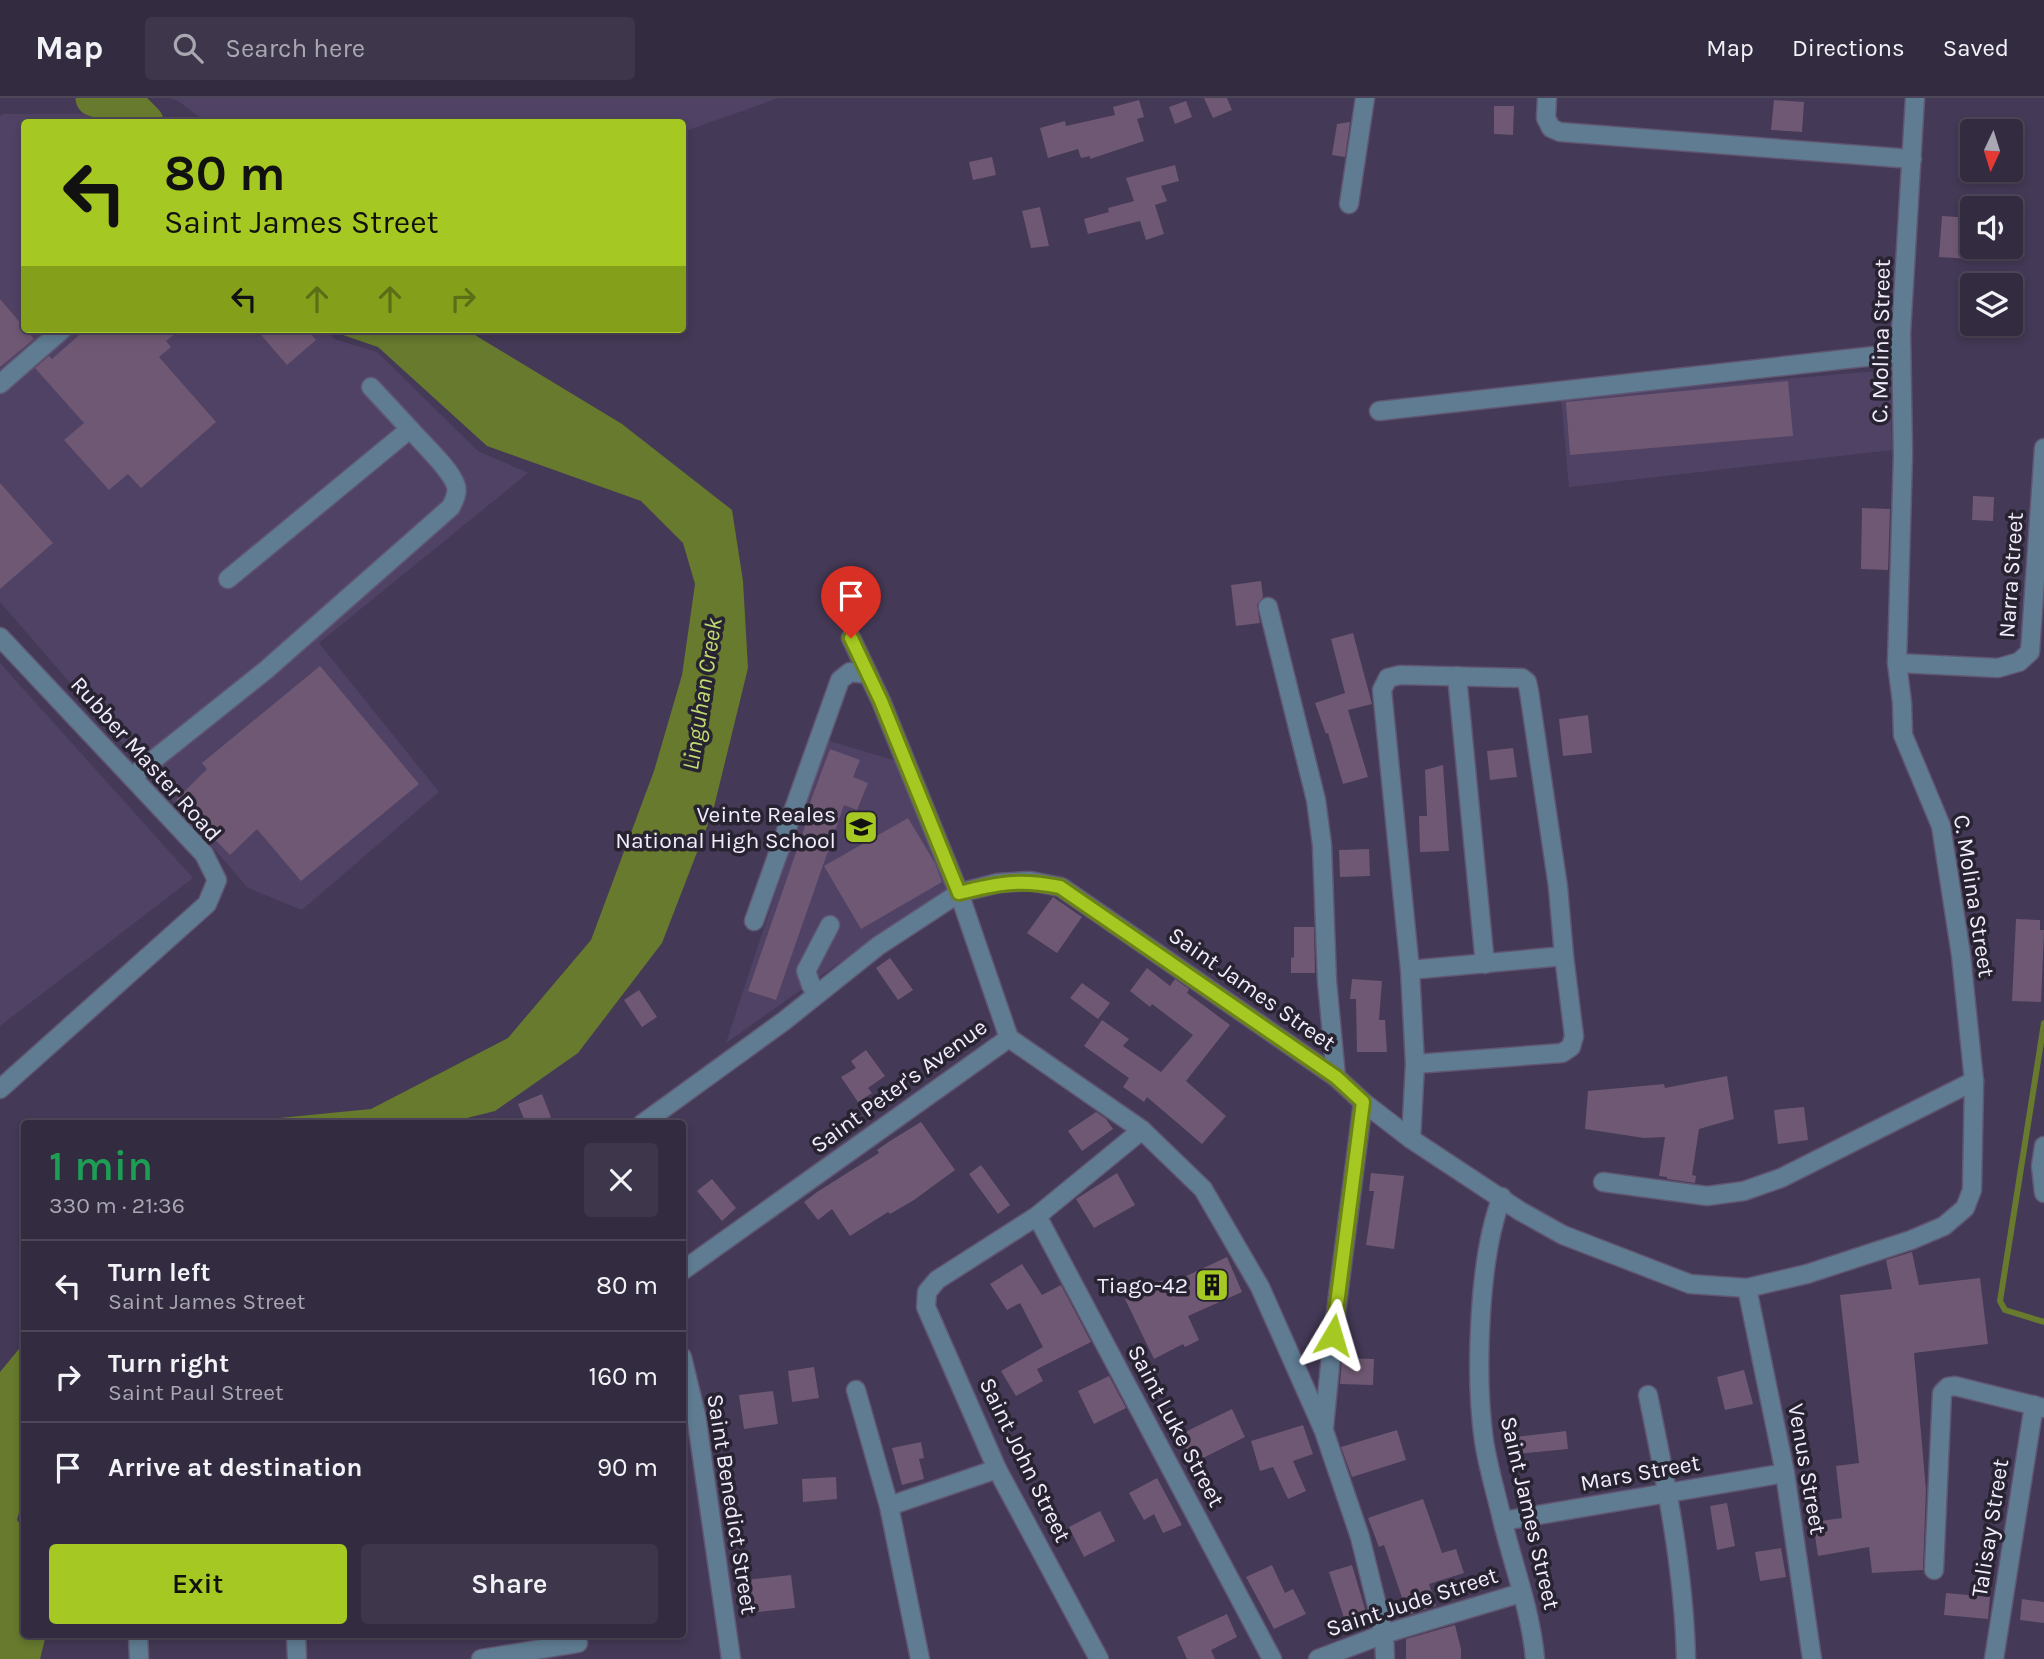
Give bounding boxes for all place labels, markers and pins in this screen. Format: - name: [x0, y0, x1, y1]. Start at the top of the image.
- pin: [821, 566, 881, 638]
- place label: Veinte Reales National High School: [615, 801, 836, 854]
- school or university icon: Veinte Reales National High School: [842, 808, 880, 846]
- building icon: Tiago-42: [1193, 1266, 1231, 1304]
- place label: Tiago-42: [1097, 1272, 1188, 1299]

